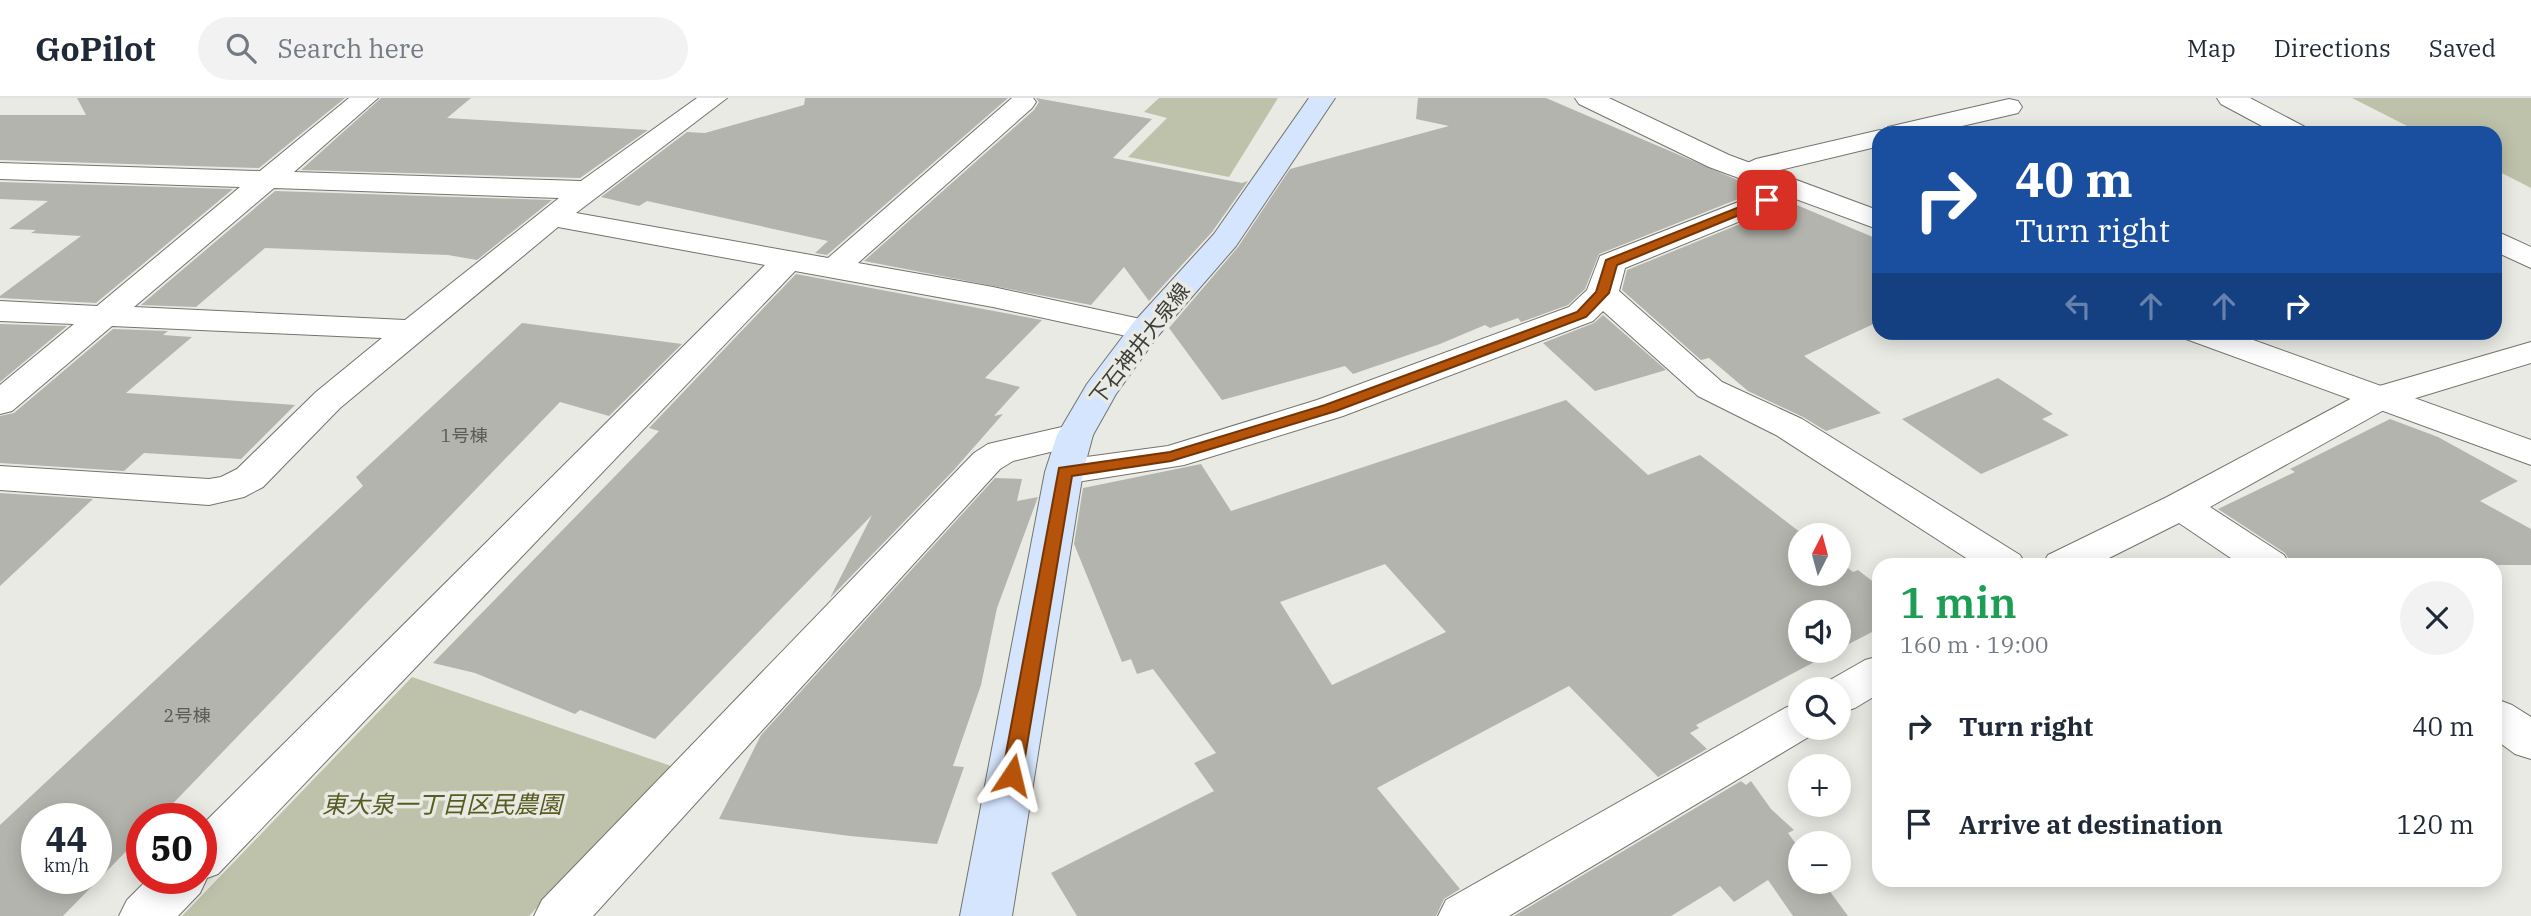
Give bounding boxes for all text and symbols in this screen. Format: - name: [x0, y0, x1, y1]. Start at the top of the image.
- search box: [198, 17, 688, 80]
- text: GoPilot: [35, 27, 156, 70]
- icon: search: [222, 29, 260, 67]
- text: Search here: [278, 31, 424, 65]
- text: Map: [2187, 32, 2236, 64]
- text: Directions: [2274, 32, 2391, 64]
- text: Saved: [2429, 32, 2496, 64]
- text: 40 m: [2015, 147, 2133, 210]
- icon: right: [1900, 154, 1991, 245]
- pin: [1737, 170, 1797, 230]
- icon: arrive: [1748, 181, 1786, 219]
- text: Turn right: [2015, 209, 2170, 251]
- street label: 下石神井大泉線: [1083, 277, 1195, 410]
- icon: left: [2059, 287, 2097, 325]
- icon: ahead: [2132, 287, 2170, 325]
- icon: ahead: [2205, 287, 2243, 325]
- icon: right: [2278, 287, 2316, 325]
- house number: 1号棟: [441, 424, 487, 447]
- north arrow: [1788, 523, 1852, 586]
- map controls: [1788, 523, 1851, 894]
- text: 1 min: [1900, 575, 2017, 630]
- button: close: [2400, 581, 2474, 655]
- button: sound: [1788, 600, 1851, 663]
- text: 160 m · 19:00: [1900, 629, 2049, 659]
- button: search: [1788, 677, 1851, 740]
- house number: 2号棟: [164, 704, 210, 727]
- icon: right: [1900, 707, 1938, 745]
- text: Turn right: [1959, 709, 2093, 743]
- text: 40 m: [2412, 709, 2474, 743]
- position arrow: [975, 738, 1049, 812]
- button: +: [1788, 754, 1851, 817]
- park label: 東大泉一丁目区民農園: [322, 788, 565, 820]
- speed limit sign: 50: [126, 803, 217, 894]
- icon: arrive: [1900, 805, 1938, 843]
- text: Arrive at destination: [1959, 807, 2223, 841]
- text: 120 m: [2396, 807, 2474, 841]
- text: 44: [45, 816, 88, 862]
- button: −: [1788, 831, 1851, 894]
- text: km/h: [44, 854, 89, 877]

